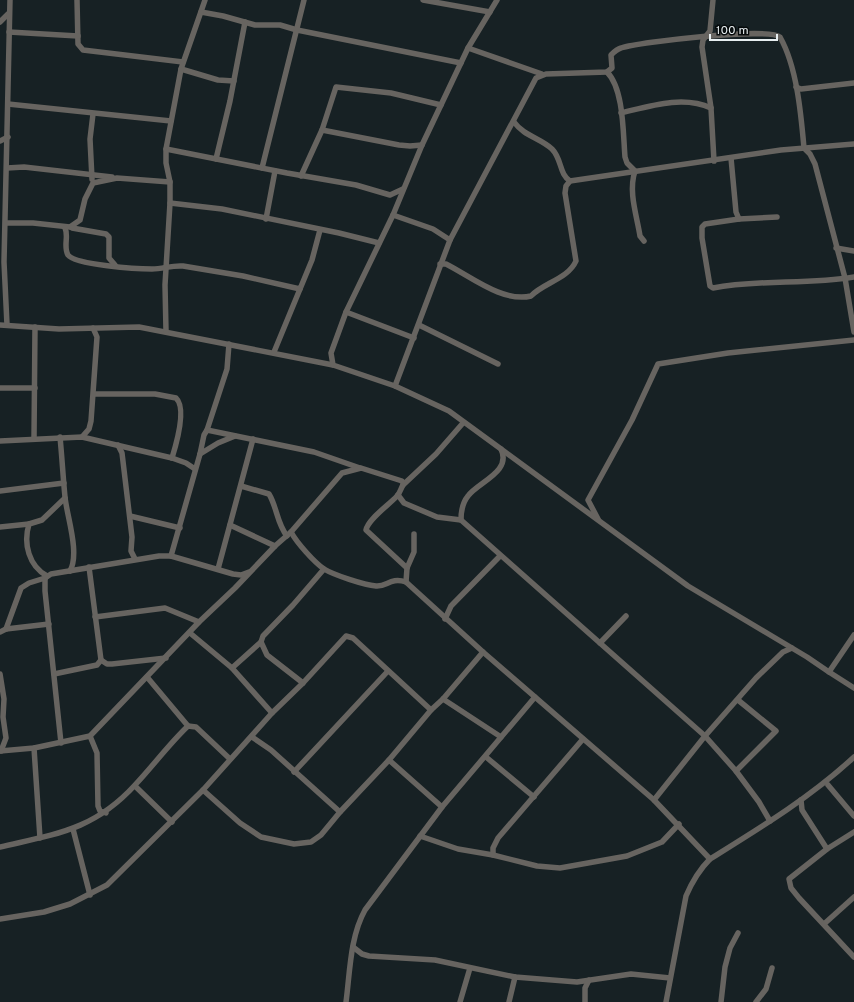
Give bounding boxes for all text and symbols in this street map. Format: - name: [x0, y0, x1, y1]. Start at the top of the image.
- scale bar: [710, 16, 777, 42]
- text: 100 m: [716, 23, 749, 39]

